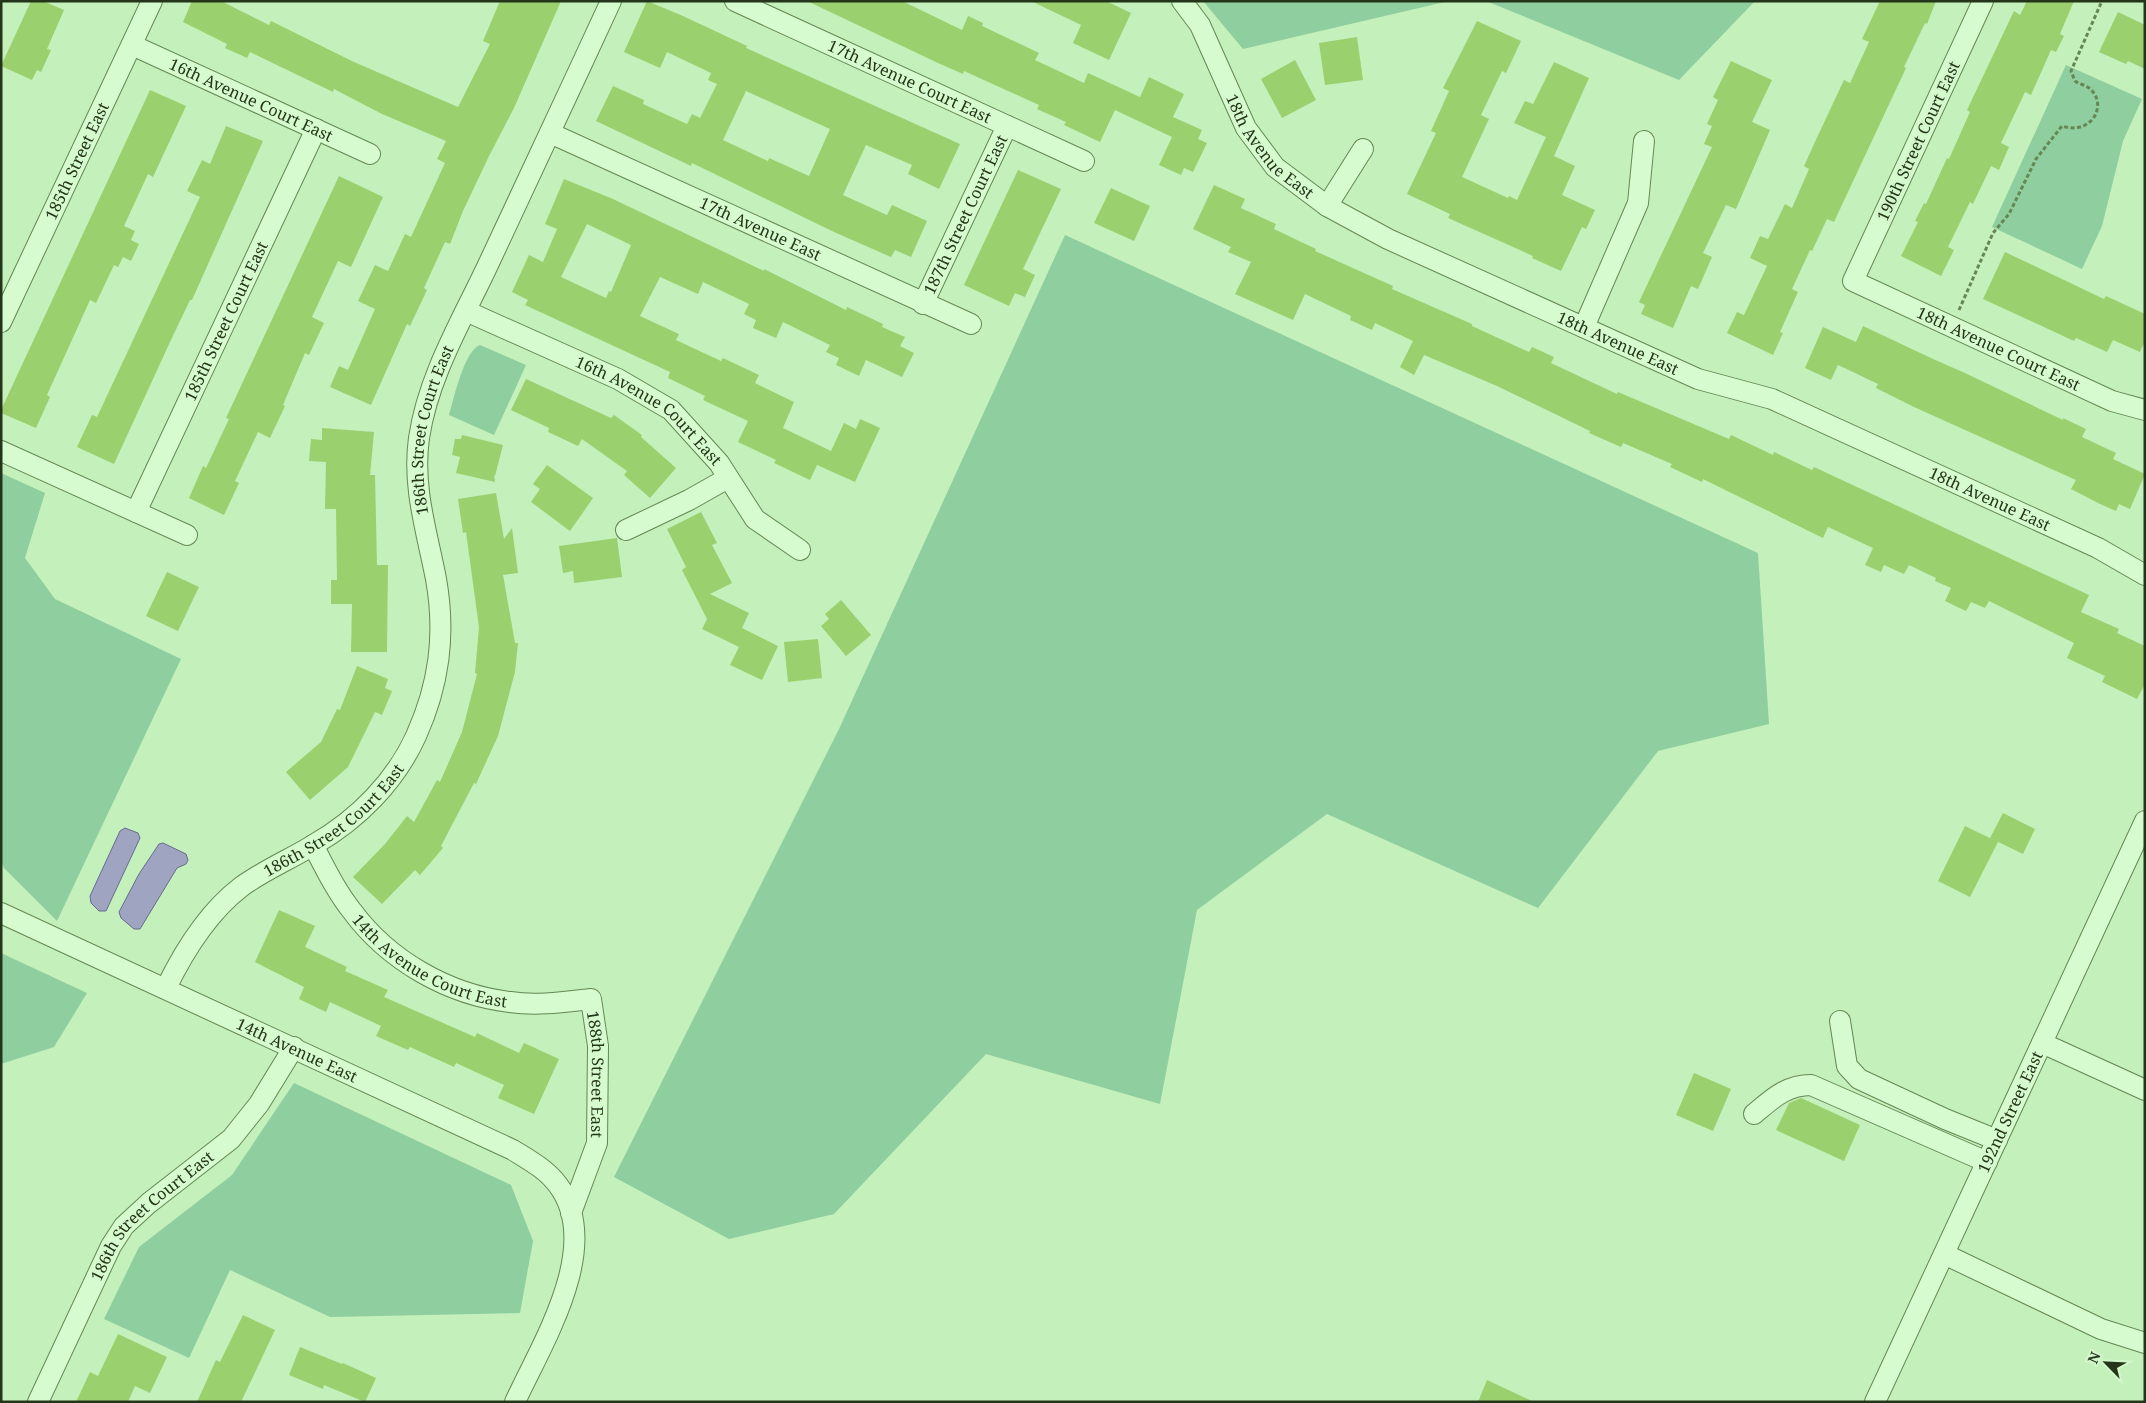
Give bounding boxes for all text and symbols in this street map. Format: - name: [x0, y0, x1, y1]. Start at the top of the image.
- street label: 17th Avenue Court East: [824, 34, 995, 128]
- street label: 16th Avenue Court East: [166, 53, 337, 147]
- street label: 190th Street Court East: [1871, 57, 1965, 224]
- street label: 18th Avenue East: [1221, 90, 1319, 204]
- street label: 185th Street East: [40, 98, 114, 223]
- street label: 187th Street Court East: [918, 131, 1013, 298]
- street label: 17th Avenue East: [696, 191, 825, 266]
- street label: 185th Street Court East: [179, 237, 273, 405]
- street label: 18th Avenue Court East: [1913, 301, 2084, 396]
- street label: 18th Avenue East: [1554, 306, 1682, 380]
- street label: 186th Street Court East: [406, 341, 459, 517]
- street label: 16th Avenue Court East: [572, 350, 727, 470]
- street label: 18th Avenue East: [1926, 461, 2054, 536]
- street label: 186th Street Court East: [259, 759, 409, 882]
- street label: 14th Avenue Court East: [347, 909, 509, 1013]
- street label: 188th Street East: [582, 1009, 609, 1138]
- street label: 14th Avenue East: [233, 1012, 361, 1088]
- street label: 192nd Street East: [1972, 1047, 2048, 1176]
- street label: 186th Street Court East: [85, 1145, 218, 1284]
- north arrow: [2081, 1338, 2131, 1388]
- text: N: [2083, 1349, 2105, 1366]

